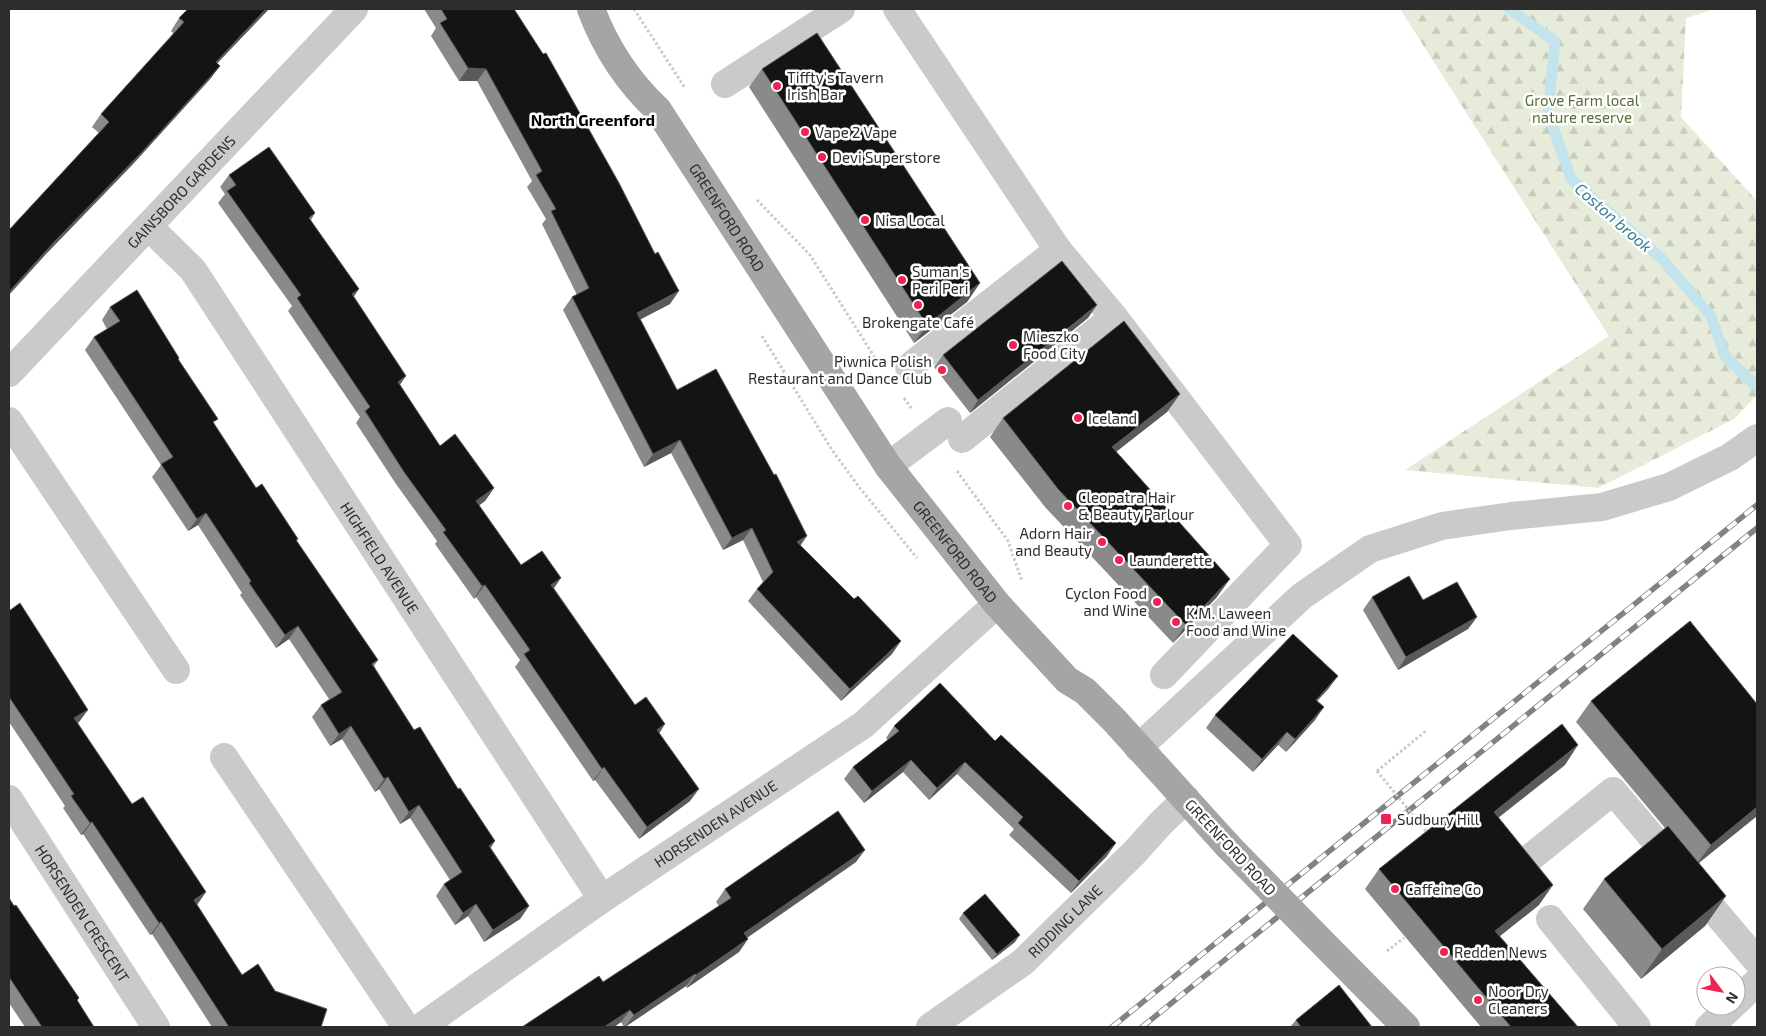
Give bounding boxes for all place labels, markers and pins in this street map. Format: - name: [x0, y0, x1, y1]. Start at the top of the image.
- place label: Tiffty's Tavern Irish Bar: [787, 68, 884, 103]
- marker: Tiffty's Tavern Irish Bar: [771, 80, 783, 92]
- place label: Vape 2 Vape: [815, 123, 897, 141]
- marker: Vape 2 Vape: [799, 126, 811, 138]
- place label: Devi Superstore: [832, 148, 940, 166]
- marker: Devi Superstore: [816, 151, 828, 163]
- place label: Nisa Local: [875, 211, 945, 229]
- marker: Nisa Local: [859, 214, 871, 226]
- place label: Suman's Peri Peri: [912, 262, 970, 297]
- marker: Suman's Peri Peri: [896, 274, 908, 286]
- marker: Brokengate Café: [912, 299, 924, 311]
- place label: Brokengate Café: [862, 313, 974, 331]
- place label: Mieszko Food City: [1023, 327, 1086, 362]
- marker: Mieszko Food City: [1007, 339, 1019, 351]
- place label: Piwnica Polish Restaurant and Dance Club: [748, 352, 932, 387]
- marker: Piwnica Polish Restaurant and Dance Club: [936, 364, 948, 376]
- place label: Iceland: [1088, 409, 1137, 427]
- marker: Iceland: [1072, 412, 1084, 424]
- place label: Cleopatra Hair & Beauty Parlour: [1078, 488, 1194, 523]
- marker: Cleopatra Hair & Beauty Parlour: [1062, 500, 1074, 512]
- place label: Adorn Hair and Beauty: [1015, 524, 1092, 559]
- marker: Adorn Hair and Beauty: [1096, 536, 1108, 548]
- place label: Launderette: [1129, 551, 1212, 569]
- marker: Launderette: [1113, 554, 1125, 566]
- place label: Cyclon Food and Wine: [1065, 584, 1147, 619]
- marker: Cyclon Food and Wine: [1151, 596, 1163, 608]
- place label: K.M. Laween Food and Wine: [1186, 604, 1286, 639]
- marker: K.M. Laween Food and Wine: [1170, 616, 1182, 628]
- place label: Sudbury Hill: [1397, 810, 1480, 828]
- marker: Sudbury Hill: [1379, 812, 1393, 826]
- place label: Caffeine Co: [1405, 880, 1481, 898]
- marker: Caffeine Co: [1389, 883, 1401, 895]
- place label: Redden News: [1454, 943, 1547, 961]
- marker: Redden News: [1438, 946, 1450, 958]
- place label: Noor Dry Cleaners: [1488, 982, 1549, 1017]
- marker: Noor Dry Cleaners: [1472, 994, 1484, 1006]

